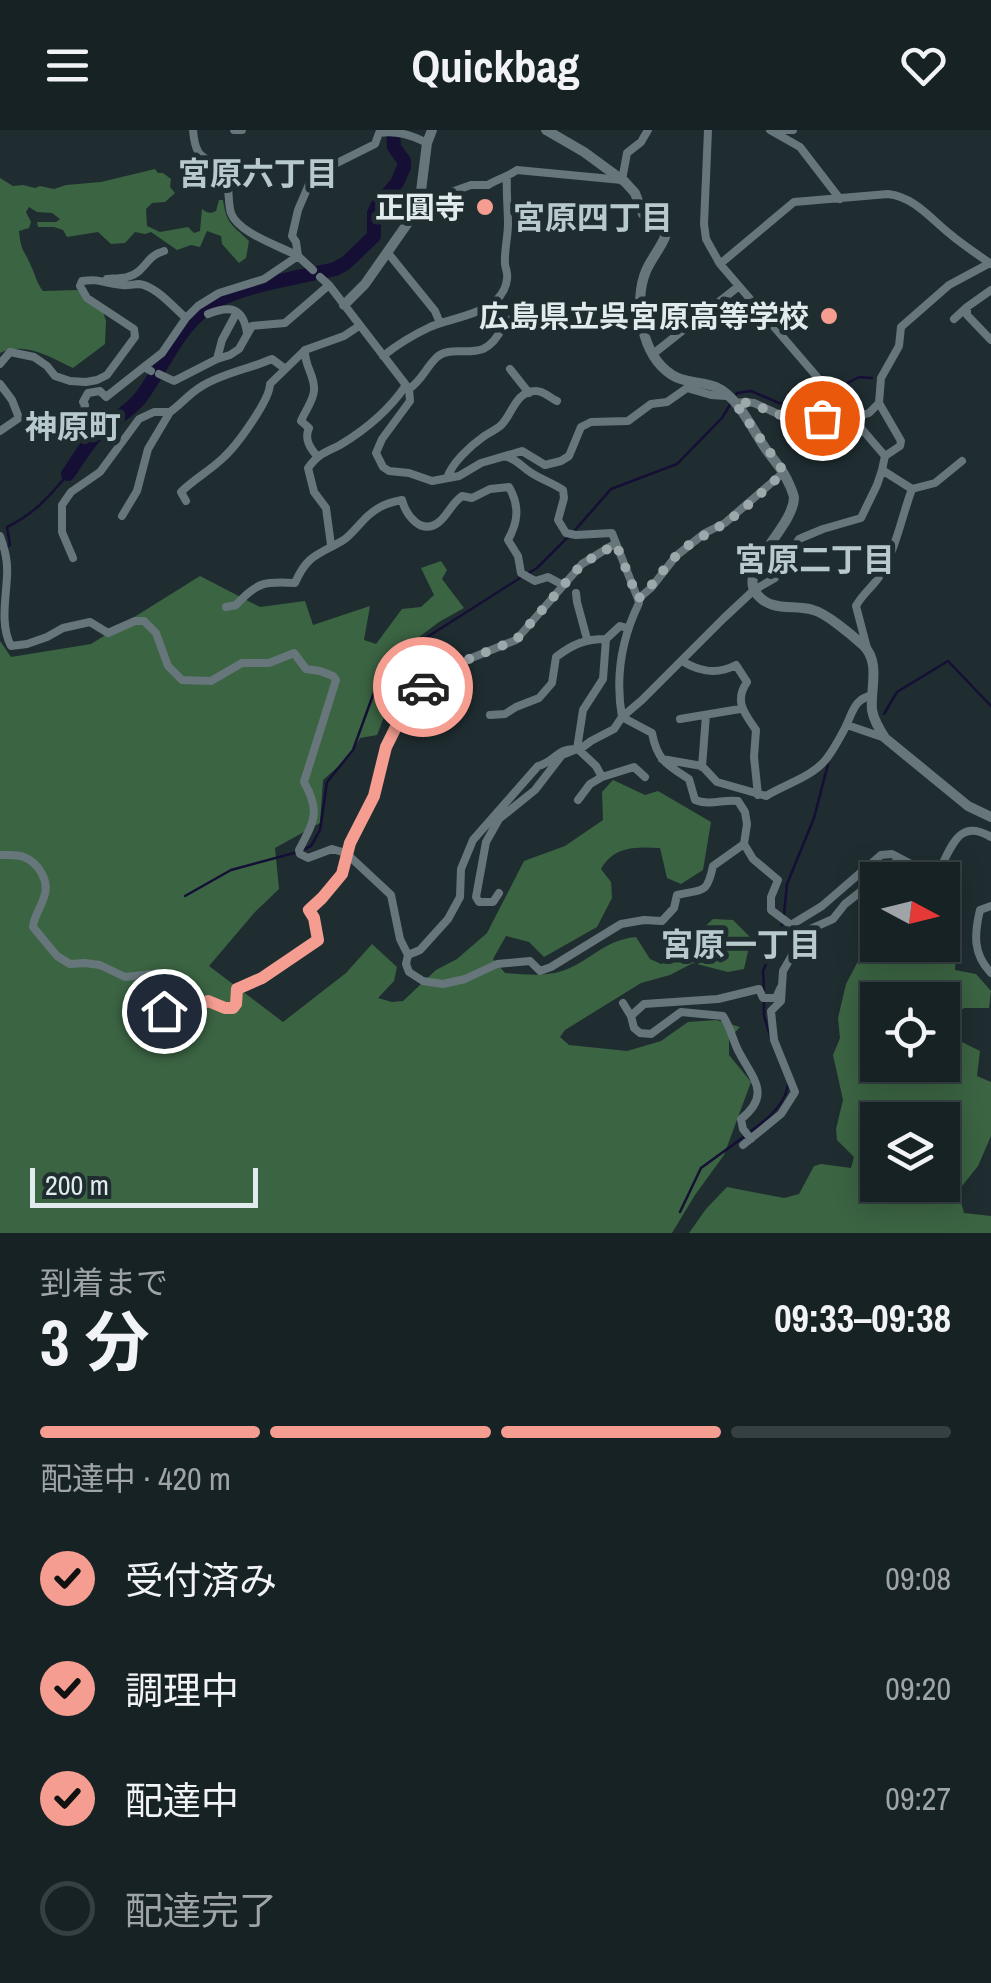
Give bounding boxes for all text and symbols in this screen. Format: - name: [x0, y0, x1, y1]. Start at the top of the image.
- text: Quickbag: [411, 35, 580, 96]
- icon: menu: [40, 38, 95, 93]
- icon: heart: [896, 38, 951, 93]
- district label: 宮原六丁目: [178, 152, 338, 195]
- place label: 正圓寺: [375, 187, 465, 227]
- marker: 正圓寺: [474, 196, 496, 218]
- district label: 宮原四丁目: [513, 196, 673, 239]
- place label: 広島県立呉宮原高等学校: [479, 296, 809, 336]
- marker: 広島県立呉宮原高等学校: [818, 305, 840, 327]
- pin: [780, 376, 865, 461]
- icon: bag: [795, 391, 850, 446]
- district label: 神原町: [25, 405, 121, 448]
- district label: 宮原二丁目: [735, 538, 895, 581]
- courier: [373, 637, 473, 737]
- icon: car: [396, 660, 451, 715]
- north arrow: [860, 862, 960, 962]
- map controls: [860, 862, 960, 1202]
- district label: 宮原一丁目: [661, 923, 821, 966]
- pin: [122, 969, 207, 1054]
- button: locate: [860, 982, 960, 1082]
- icon: home: [137, 984, 192, 1039]
- button: layers: [860, 1102, 960, 1202]
- scale bar: [30, 1163, 258, 1208]
- text: 200 m: [45, 1166, 109, 1204]
- text: 到着まで: [40, 1261, 168, 1304]
- text: 09:33–09:38: [774, 1293, 951, 1344]
- text: 3 分: [40, 1298, 149, 1385]
- text: 配達中 · 420 m: [40, 1457, 231, 1500]
- icon: check: [40, 1551, 95, 1606]
- text: 受付済み: [125, 1555, 277, 1606]
- text: 09:08: [885, 1557, 951, 1600]
- icon: check: [40, 1661, 95, 1716]
- text: 調理中: [125, 1665, 239, 1716]
- text: 09:20: [885, 1667, 951, 1710]
- icon: check: [40, 1771, 95, 1826]
- text: 配達中: [125, 1775, 239, 1826]
- text: 09:27: [885, 1777, 951, 1820]
- text: 配達完了: [125, 1885, 277, 1936]

